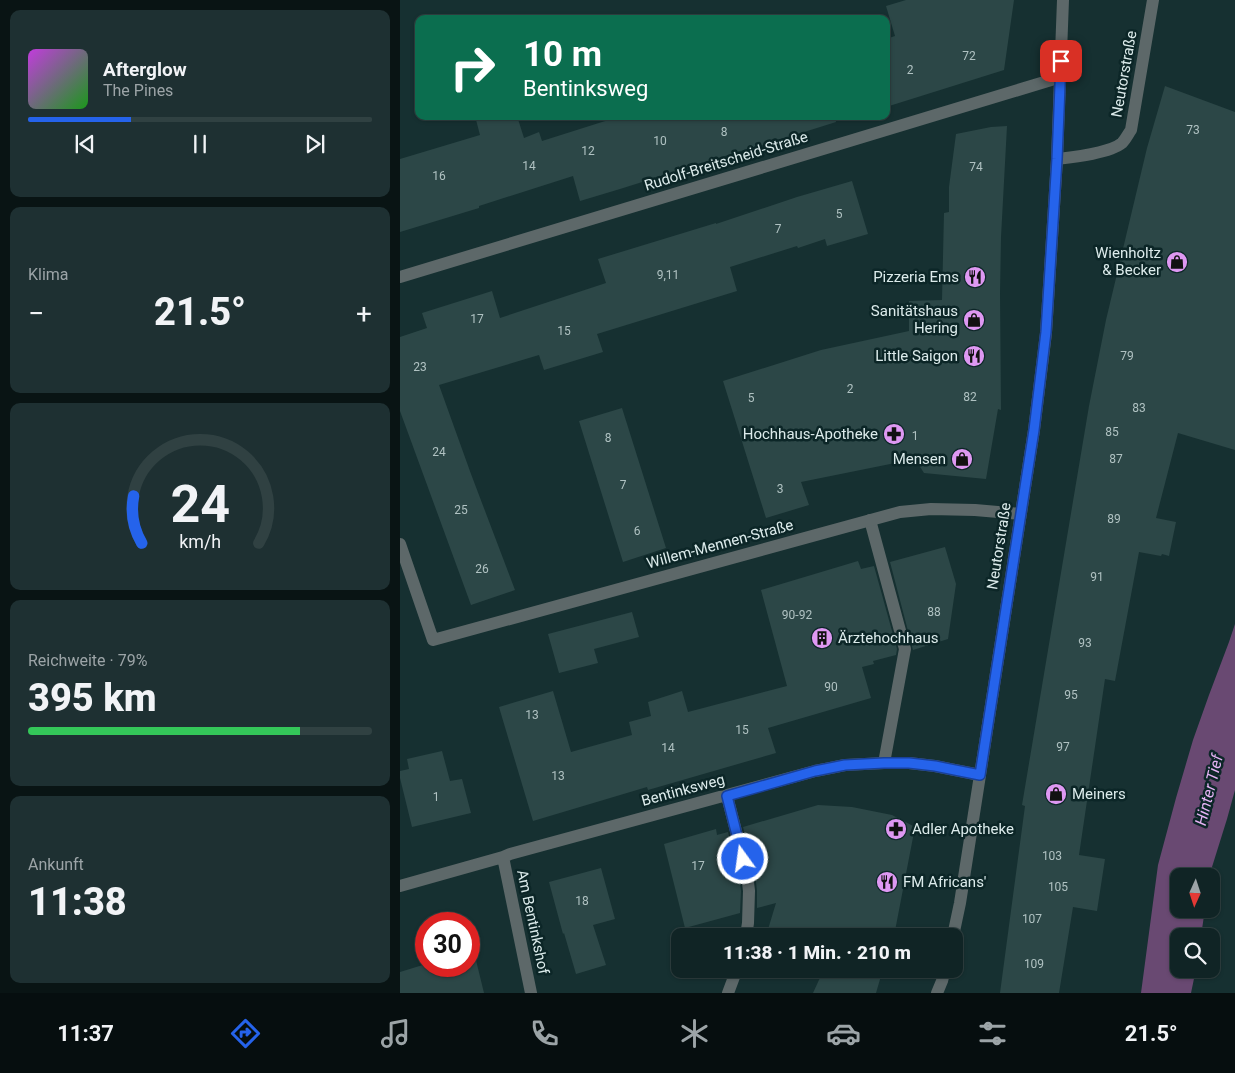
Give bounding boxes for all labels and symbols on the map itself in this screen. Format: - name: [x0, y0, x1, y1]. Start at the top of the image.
- street label: Neutorstraße: [1108, 29, 1140, 119]
- pin: [1040, 40, 1082, 82]
- house number: 72: [962, 49, 976, 63]
- house number: 2: [907, 63, 914, 77]
- house number: 73: [1186, 123, 1200, 137]
- house number: 8: [721, 125, 728, 139]
- street label: Rudolf-Breitscheid-Straße: [642, 128, 810, 194]
- house number: 10: [653, 134, 667, 148]
- house number: 12: [581, 144, 595, 158]
- house number: 14: [522, 159, 536, 173]
- house number: 74: [969, 160, 983, 174]
- house number: 16: [432, 169, 446, 183]
- house number: 5: [836, 207, 843, 221]
- house number: 7: [775, 222, 782, 236]
- place label: Wienholtz & Becker: [1095, 244, 1161, 279]
- shop icon: Wienholtz & Becker: [1165, 250, 1189, 274]
- restaurant icon: Pizzeria Ems: [963, 265, 987, 289]
- house number: 9,11: [657, 268, 679, 282]
- place label: Pizzeria Ems: [873, 268, 959, 286]
- place label: Sanitätshaus Hering: [871, 302, 958, 337]
- shop icon: Sanitätshaus Hering: [962, 308, 986, 332]
- house number: 17: [470, 312, 484, 326]
- house number: 15: [557, 324, 571, 338]
- restaurant icon: Little Saigon: [962, 344, 986, 368]
- place label: Little Saigon: [875, 347, 958, 365]
- house number: 79: [1120, 349, 1134, 363]
- house number: 23: [413, 360, 427, 374]
- house number: 2: [847, 382, 854, 396]
- house number: 82: [963, 390, 977, 404]
- house number: 5: [748, 391, 755, 405]
- house number: 83: [1132, 401, 1146, 415]
- pharmacy icon: Hochhaus-Apotheke: [882, 422, 906, 446]
- place label: Hochhaus-Apotheke: [743, 425, 878, 443]
- house number: 85: [1105, 425, 1119, 439]
- house number: 1: [912, 429, 918, 443]
- house number: 8: [605, 431, 612, 445]
- house number: 24: [432, 445, 446, 459]
- shop icon: Mensen: [950, 447, 974, 471]
- place label: Mensen: [893, 450, 946, 468]
- house number: 87: [1109, 452, 1123, 466]
- house number: 7: [620, 478, 627, 492]
- house number: 3: [777, 482, 783, 496]
- street label: Neutorstraße: [983, 501, 1015, 591]
- house number: 25: [454, 503, 468, 517]
- house number: 89: [1107, 512, 1121, 526]
- street label: Willem-Mennen-Straße: [645, 516, 795, 572]
- house number: 6: [634, 524, 641, 538]
- house number: 26: [475, 562, 489, 576]
- house number: 91: [1090, 570, 1104, 584]
- house number: 88: [927, 605, 941, 619]
- house number: 90-92: [782, 608, 812, 622]
- building icon: Ärztehochhaus: [810, 626, 834, 650]
- place label: Ärztehochhaus: [838, 629, 939, 647]
- house number: 93: [1078, 636, 1092, 650]
- house number: 90: [824, 680, 838, 694]
- house number: 95: [1064, 688, 1078, 702]
- house number: 13: [525, 708, 539, 722]
- house number: 15: [735, 723, 749, 737]
- house number: 97: [1056, 740, 1070, 754]
- house number: 14: [661, 741, 675, 755]
- water label: Hinter Tief: [1191, 751, 1227, 827]
- house number: 13: [551, 769, 565, 783]
- street label: Bentinksweg: [639, 770, 727, 810]
- shop icon: Meiners: [1044, 782, 1068, 806]
- place label: Meiners: [1072, 785, 1126, 803]
- house number: 1: [433, 790, 439, 804]
- pharmacy icon: Adler Apotheke: [884, 817, 908, 841]
- place label: Adler Apotheke: [912, 820, 1014, 838]
- position arrow: [716, 832, 768, 884]
- house number: 103: [1042, 849, 1062, 863]
- house number: 17: [691, 859, 705, 873]
- street label: Am Bentinkshof: [513, 868, 553, 977]
- north arrow: [1170, 868, 1220, 918]
- restaurant icon: FM Africans': [875, 870, 899, 894]
- place label: FM Africans': [903, 873, 987, 891]
- house number: 105: [1048, 880, 1068, 894]
- house number: 18: [575, 894, 589, 908]
- speed limit sign: 30: [415, 912, 480, 977]
- house number: 107: [1022, 912, 1042, 926]
- house number: 109: [1024, 957, 1044, 971]

